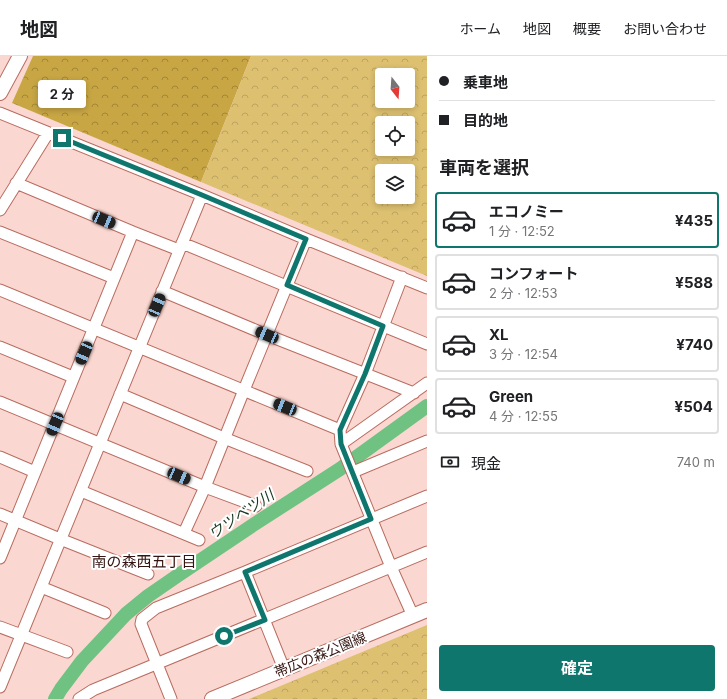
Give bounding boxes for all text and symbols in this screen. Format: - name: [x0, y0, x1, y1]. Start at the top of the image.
- text: 地図: [20, 18, 58, 41]
- text: ホーム: [459, 20, 501, 37]
- text: 地図: [523, 20, 551, 37]
- text: 概要: [573, 20, 601, 37]
- text: お問い合わせ: [623, 20, 707, 37]
- north arrow: [375, 68, 415, 108]
- map controls: [375, 68, 415, 204]
- text: 乗車地: [463, 73, 508, 92]
- callout: 2 分: [38, 80, 86, 108]
- text: 2 分: [50, 86, 74, 102]
- text: 目的地: [463, 111, 508, 130]
- button: locate: [375, 116, 415, 156]
- route end: [53, 129, 71, 147]
- text: 車両を選択: [439, 157, 529, 178]
- button: layers: [375, 164, 415, 204]
- icon: car: [441, 202, 477, 238]
- text: エコノミー: [489, 202, 564, 221]
- car: [91, 210, 117, 230]
- text: ¥435: [675, 211, 713, 230]
- text: 1 分 · 12:52: [489, 223, 555, 239]
- icon: car: [441, 264, 477, 300]
- text: コンフォート: [489, 264, 579, 283]
- text: ¥588: [675, 273, 713, 292]
- text: 2 分 · 12:53: [489, 285, 558, 301]
- car: [147, 292, 167, 318]
- car: [254, 325, 280, 345]
- text: XL: [489, 325, 509, 344]
- icon: car: [441, 326, 477, 362]
- text: ¥740: [676, 335, 713, 354]
- car: [74, 340, 94, 366]
- text: 3 分 · 12:54: [489, 346, 558, 362]
- text: Green: [489, 387, 533, 406]
- icon: car: [441, 388, 477, 424]
- car: [272, 397, 298, 417]
- text: ¥504: [675, 397, 713, 416]
- text: 4 分 · 12:55: [489, 408, 558, 424]
- car: [45, 411, 65, 437]
- icon: cash: [439, 451, 461, 473]
- text: 現金: [471, 454, 501, 473]
- text: 740 m: [677, 454, 715, 470]
- car: [166, 466, 192, 486]
- water label: ウツベツ川: [205, 484, 279, 543]
- district label: 南の森西五丁目: [91, 552, 197, 571]
- route start: [215, 627, 233, 645]
- street label: 帯広の森公園線: [271, 628, 369, 680]
- button: 確定: [439, 645, 715, 691]

